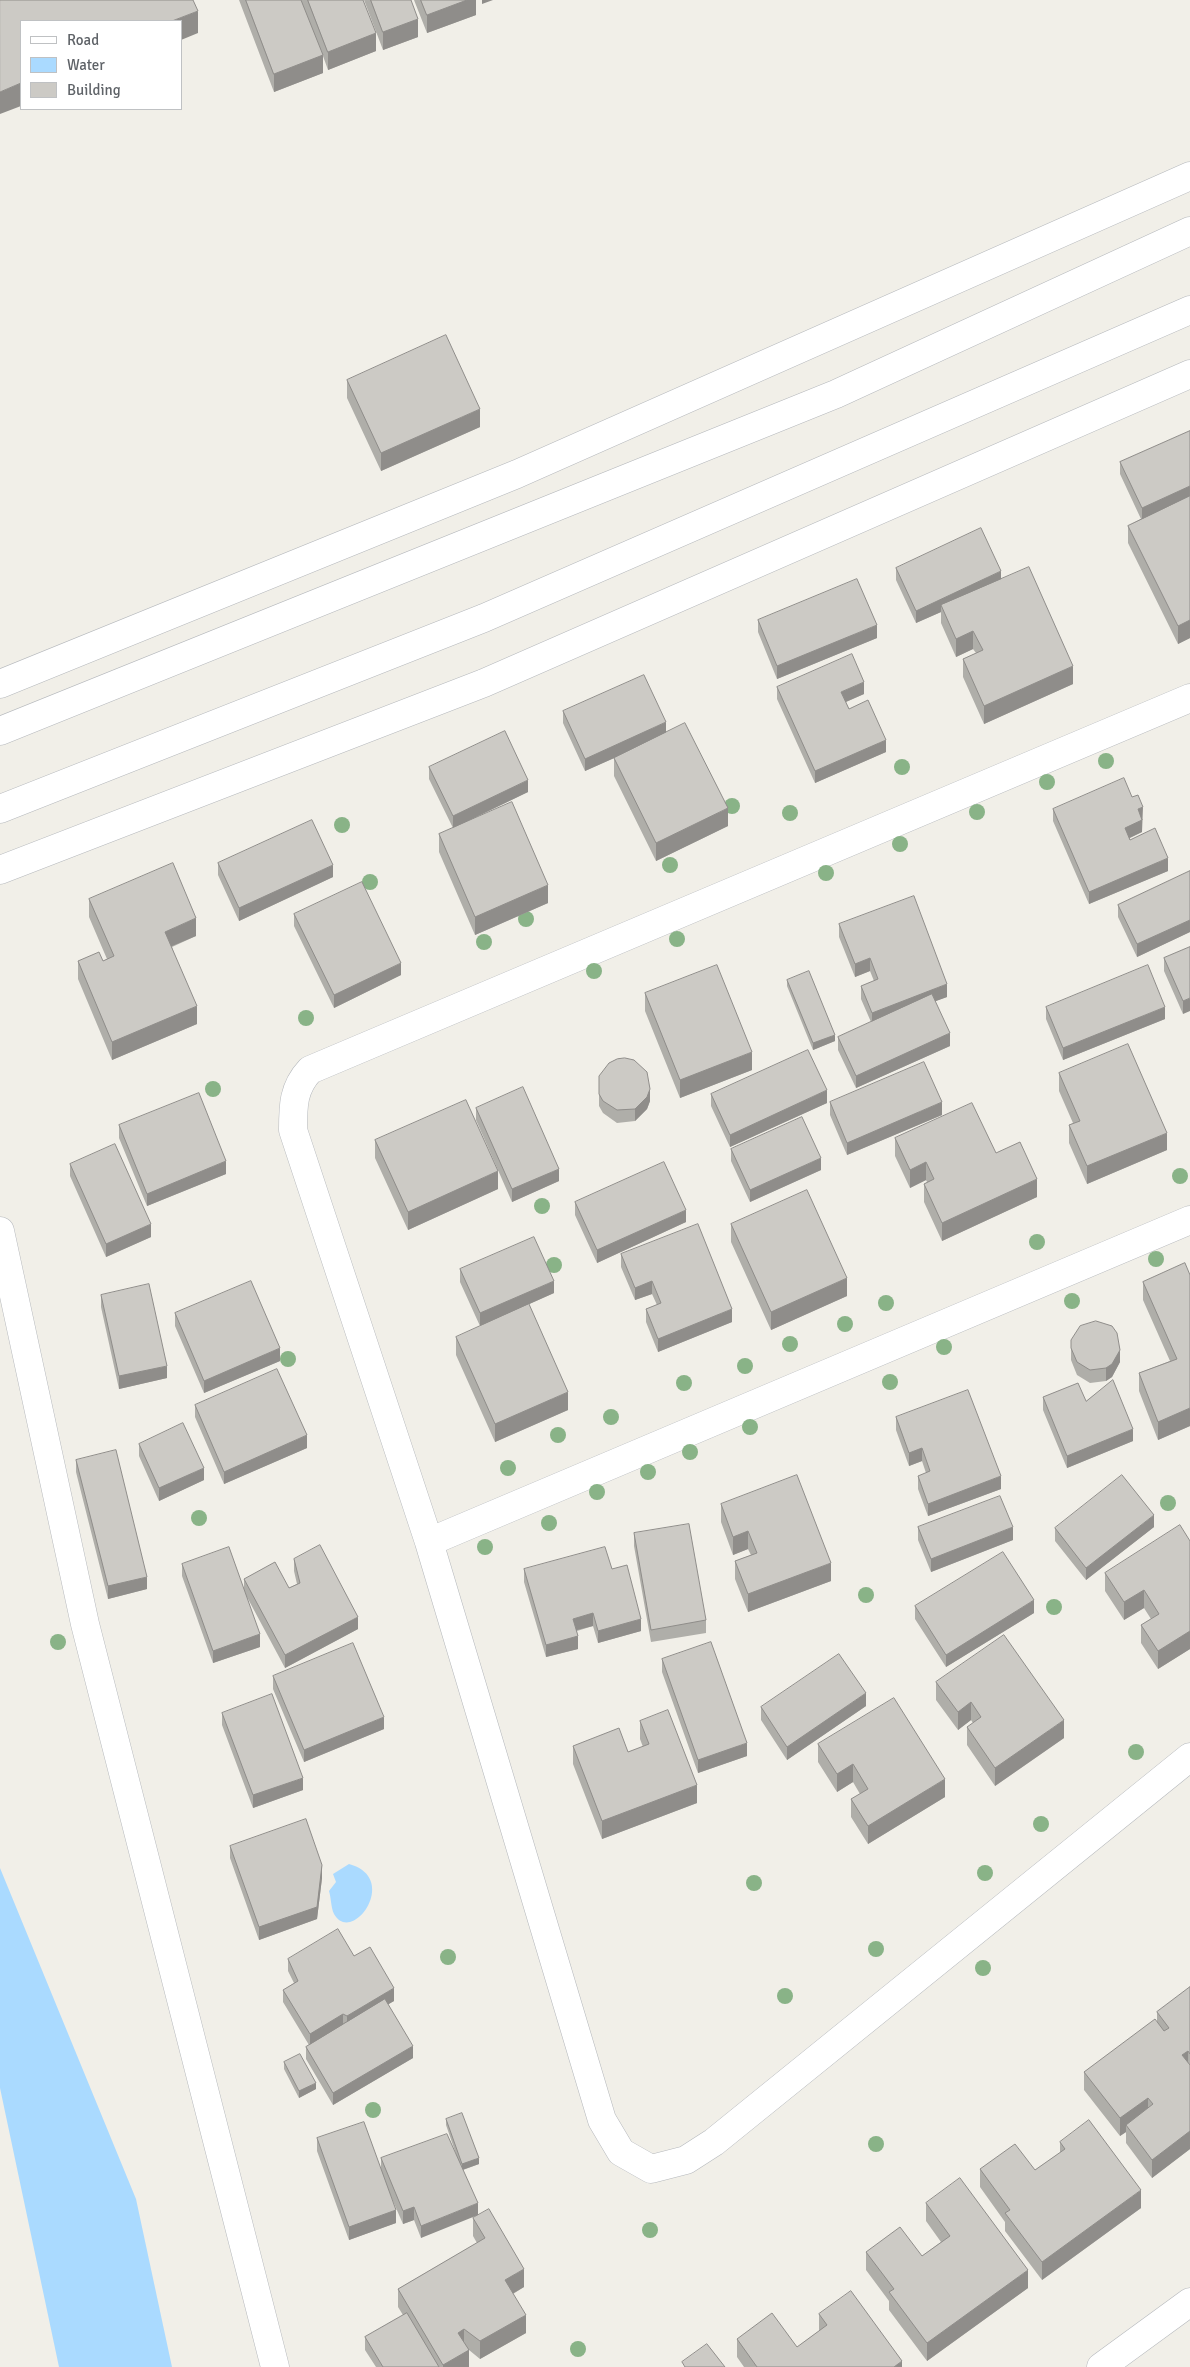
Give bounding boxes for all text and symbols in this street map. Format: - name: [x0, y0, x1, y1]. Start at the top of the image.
- legend: [20, 20, 182, 110]
- text: Road: [67, 31, 99, 49]
- text: Water: [67, 56, 105, 74]
- text: Building: [67, 81, 121, 99]

